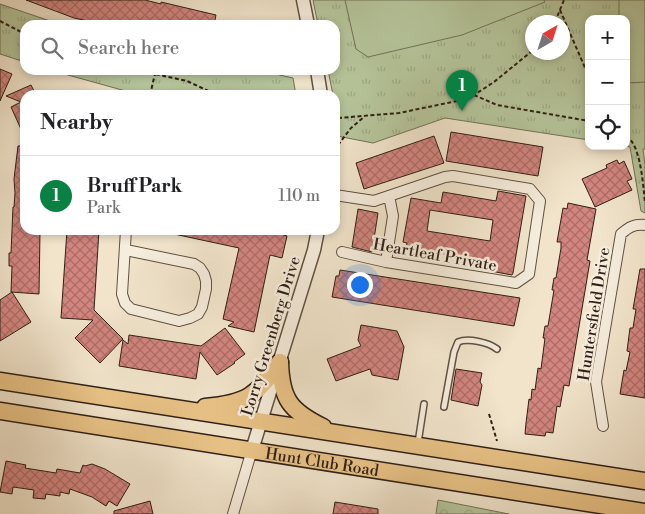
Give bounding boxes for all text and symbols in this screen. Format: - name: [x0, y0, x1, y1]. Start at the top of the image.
- north arrow: [525, 15, 570, 60]
- map controls: [585, 15, 630, 150]
- button: +: [585, 15, 630, 60]
- search box: [20, 20, 340, 75]
- icon: search: [38, 34, 66, 62]
- text: Search here: [78, 36, 179, 60]
- button: −: [585, 60, 630, 105]
- pin: 1: [446, 70, 478, 111]
- button: locate: [585, 105, 630, 150]
- text: Nearby: [40, 110, 113, 136]
- text: Bruff Park: [87, 174, 182, 198]
- text: 1: [52, 186, 60, 206]
- text: 110 m: [278, 186, 320, 206]
- text: Park: [87, 198, 120, 218]
- street label: Heartleaf Private: [371, 234, 498, 276]
- street label: Huntersfield Drive: [574, 246, 614, 382]
- street label: Lorry Greenberg Drive: [237, 254, 305, 419]
- your location: [347, 272, 373, 298]
- street label: Hunt Club Road: [264, 444, 380, 481]

